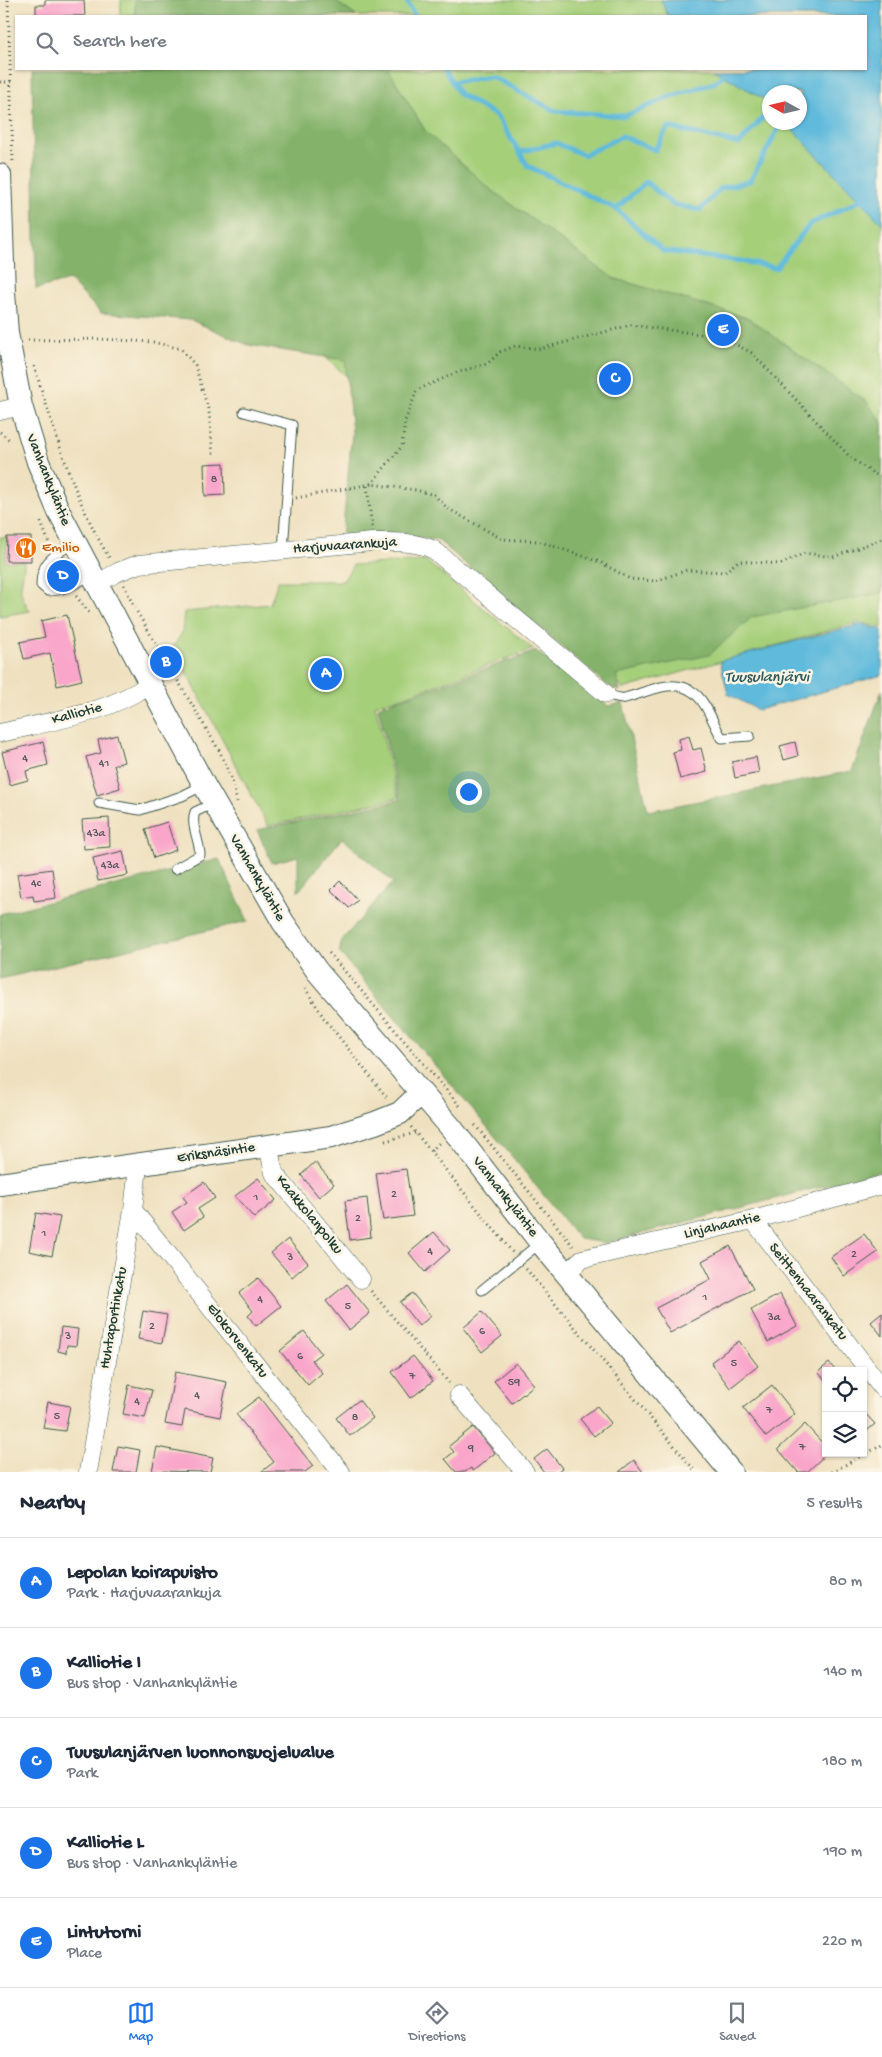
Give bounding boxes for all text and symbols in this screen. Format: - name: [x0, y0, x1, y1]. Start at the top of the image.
- search box: [15, 15, 867, 70]
- icon: search: [33, 29, 61, 57]
- text: Search here: [73, 31, 167, 54]
- north arrow: [762, 85, 807, 130]
- pin: E: [707, 311, 739, 349]
- pin: C: [599, 360, 631, 398]
- street label: Vanhankyläntie: [21, 431, 75, 529]
- house number: 8: [211, 473, 218, 487]
- street label: Harjuvaarankuja: [292, 533, 398, 559]
- restaurant icon: Emilio: [14, 536, 38, 560]
- place label: Emilio: [42, 539, 80, 557]
- pin: D: [47, 557, 79, 595]
- pin: B: [150, 643, 182, 681]
- pin: A: [310, 655, 342, 693]
- water label: Tuusulanjärvi: [725, 669, 811, 688]
- street label: Kalliotie: [50, 699, 104, 729]
- house number: 4: [22, 752, 28, 766]
- house number: 41: [99, 757, 109, 771]
- your location: [456, 779, 482, 805]
- house number: 43a: [87, 827, 106, 841]
- street label: Vanhankyläntie: [224, 831, 289, 925]
- house number: 43a: [101, 859, 120, 873]
- house number: 4c: [31, 877, 42, 891]
- street label: Eriksnäsintie: [176, 1139, 256, 1167]
- street label: Vanhankyläntie: [467, 1152, 542, 1241]
- street label: Kaakkolanpolku: [271, 1172, 347, 1258]
- house number: 2: [391, 1188, 397, 1202]
- house number: 1: [253, 1191, 259, 1205]
- street label: Linjahaantie: [682, 1208, 762, 1243]
- house number: 2: [355, 1212, 361, 1226]
- house number: 1: [41, 1227, 47, 1241]
- street label: Seittenhaarankatu: [764, 1240, 852, 1344]
- house number: 4: [427, 1245, 433, 1259]
- house number: 2: [851, 1248, 857, 1262]
- house number: 3: [286, 1251, 293, 1265]
- street label: Huhtaportinkatu: [96, 1266, 132, 1370]
- house number: 1: [702, 1291, 708, 1305]
- house number: 4: [257, 1293, 263, 1307]
- street label: Elokorvenkatu: [202, 1300, 272, 1382]
- house number: 5: [345, 1300, 351, 1314]
- house number: 3a: [767, 1311, 781, 1325]
- house number: 2: [149, 1320, 155, 1334]
- house number: 6: [479, 1325, 486, 1339]
- house number: 3: [64, 1330, 71, 1344]
- house number: 6: [297, 1350, 304, 1364]
- house number: 5: [731, 1357, 737, 1371]
- map controls: [822, 1367, 867, 1457]
- button: locate: [822, 1367, 867, 1412]
- house number: 7: [408, 1370, 416, 1384]
- house number: 59: [508, 1376, 520, 1390]
- house number: 4: [194, 1389, 200, 1403]
- house number: 4: [134, 1395, 140, 1409]
- house number: 7: [765, 1404, 773, 1418]
- house number: 5: [54, 1410, 60, 1424]
- house number: 8: [352, 1411, 359, 1425]
- button: layers: [822, 1412, 867, 1457]
- house number: 7: [798, 1441, 806, 1455]
- house number: 9: [467, 1442, 474, 1456]
- text: Nearby: [20, 1492, 85, 1517]
- text: 5 results: [807, 1495, 862, 1514]
- text: Lepolan koirapuisto: [67, 1562, 218, 1585]
- text: A: [31, 1573, 41, 1592]
- text: 80 m: [829, 1573, 862, 1592]
- text: Park · Harjuvaarankuja: [67, 1585, 221, 1604]
- text: Kalliotie I: [67, 1652, 141, 1675]
- text: B: [32, 1663, 40, 1682]
- text: 140 m: [824, 1663, 862, 1682]
- text: Bus stop · Vanhankyläntie: [67, 1675, 237, 1694]
- text: Tuusulanjärven luonnonsuojelualue: [67, 1742, 334, 1765]
- text: C: [32, 1753, 40, 1772]
- text: 180 m: [823, 1753, 862, 1772]
- text: Park: [67, 1765, 98, 1784]
- text: Kalliotie L: [67, 1832, 144, 1855]
- text: D: [31, 1843, 41, 1862]
- text: 190 m: [823, 1843, 862, 1862]
- text: Bus stop · Vanhankyläntie: [67, 1855, 237, 1874]
- text: Lintutorni: [67, 1922, 141, 1945]
- text: E: [31, 1933, 41, 1952]
- text: 220 m: [822, 1933, 862, 1952]
- text: Place: [67, 1945, 102, 1964]
- tab: Map: [127, 1999, 155, 2046]
- tab: Directions: [409, 1999, 466, 2046]
- tab: Saved: [719, 1999, 755, 2046]

